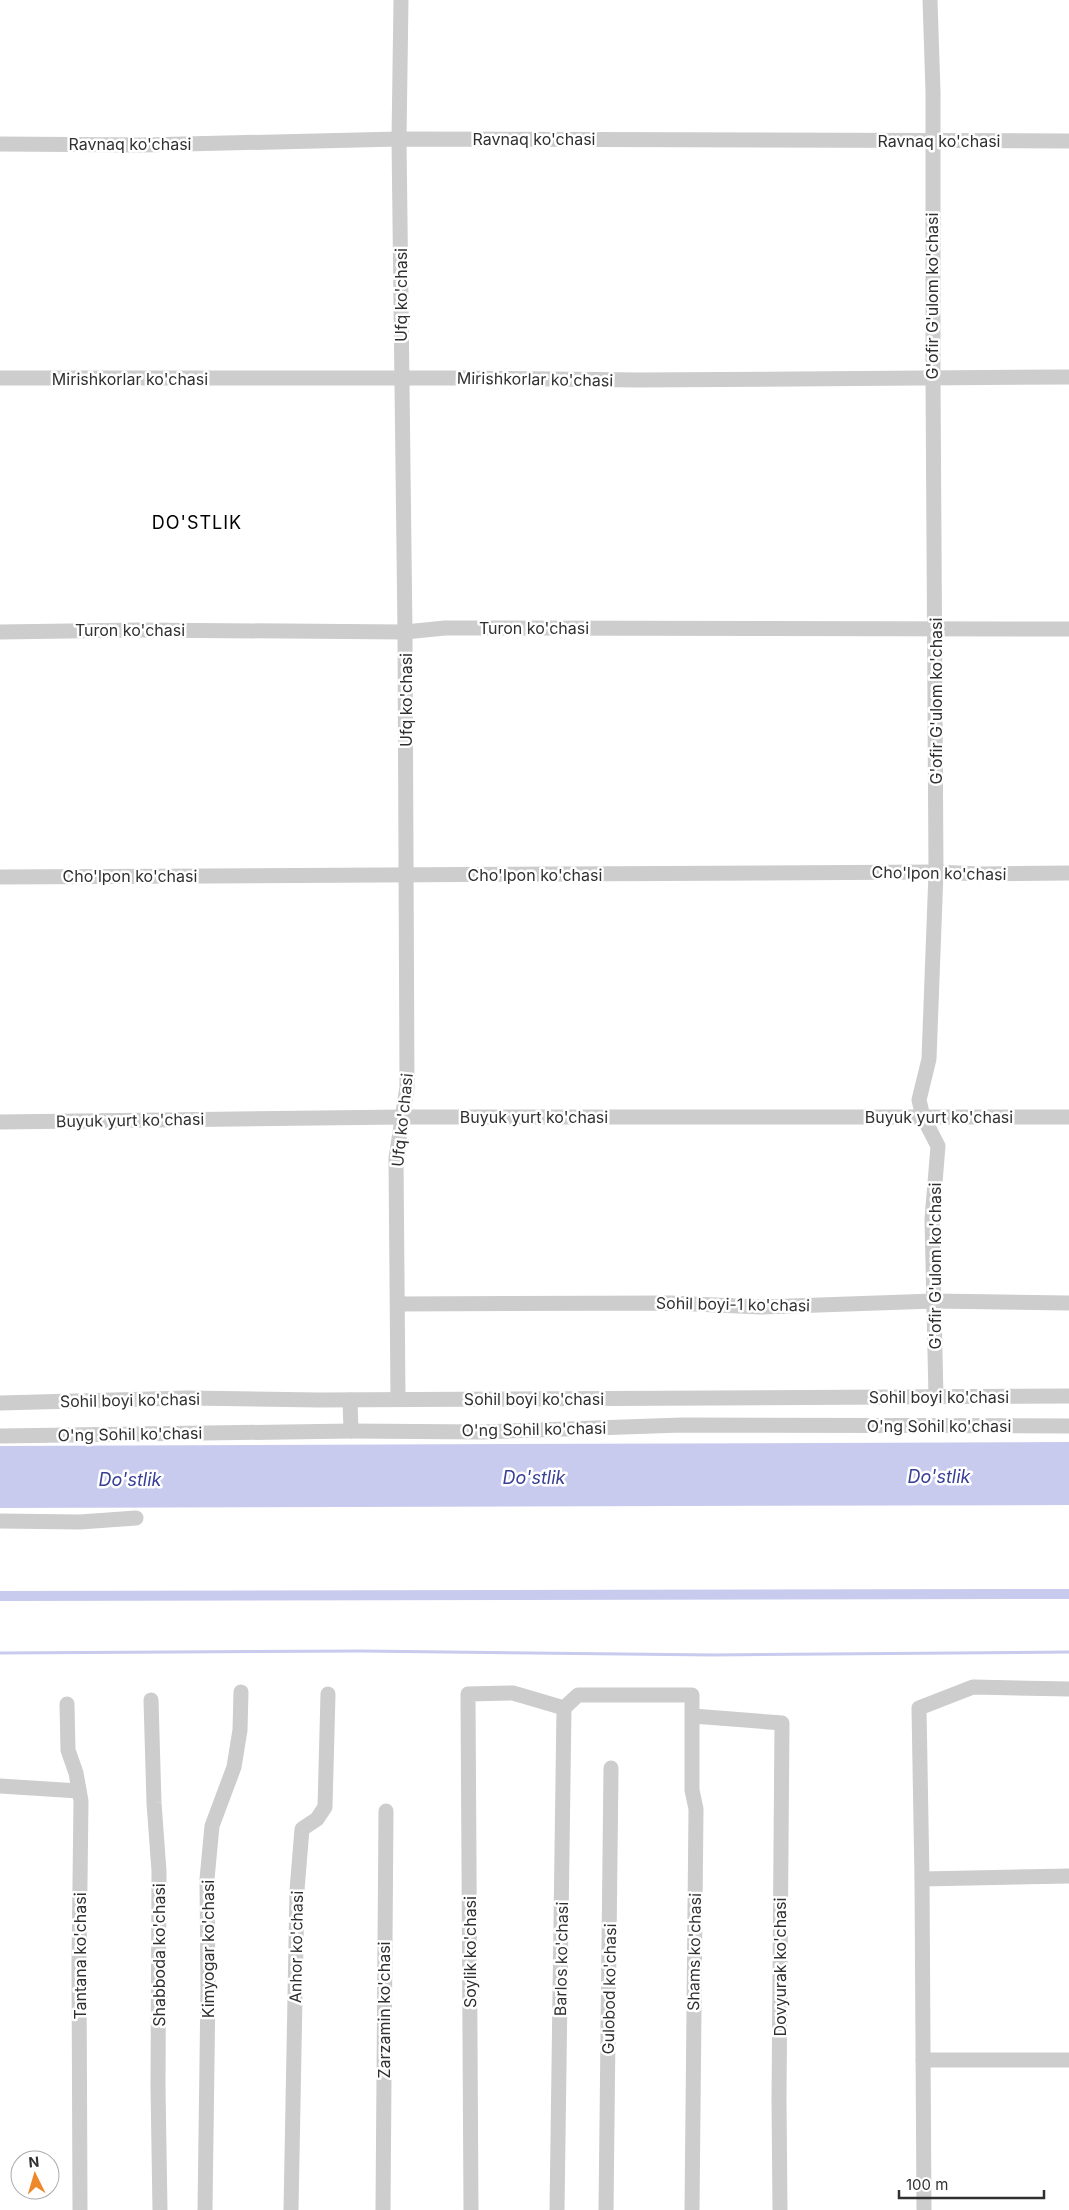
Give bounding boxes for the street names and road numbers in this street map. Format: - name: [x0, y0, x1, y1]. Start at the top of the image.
- street label: Ravnaq ko'chasi: [473, 129, 595, 149]
- street label: Ravnaq ko'chasi: [878, 131, 1000, 151]
- street label: Ravnaq ko'chasi: [69, 134, 191, 154]
- street label: G'ofir G'ulom ko'chasi: [922, 213, 942, 379]
- street label: Ufq ko'chasi: [391, 248, 411, 342]
- street label: Mirishkorlar ko'chasi: [457, 368, 613, 390]
- street label: Mirishkorlar ko'chasi: [52, 369, 208, 389]
- street label: Turon ko'chasi: [479, 618, 589, 638]
- street label: G'ofir G'ulom ko'chasi: [926, 618, 946, 784]
- street label: Turon ko'chasi: [75, 620, 185, 640]
- street label: Ufq ko'chasi: [396, 653, 416, 747]
- street label: Cho'lpon ko'chasi: [871, 862, 1007, 884]
- street label: Cho'lpon ko'chasi: [468, 865, 602, 885]
- street label: Cho'lpon ko'chasi: [63, 866, 197, 886]
- street label: Ufq ko'chasi: [387, 1072, 417, 1168]
- street label: Buyuk yurt ko'chasi: [460, 1107, 608, 1127]
- street label: Buyuk yurt ko'chasi: [865, 1107, 1013, 1127]
- street label: Buyuk yurt ko'chasi: [56, 1109, 204, 1131]
- street label: G'ofir G'ulom ko'chasi: [925, 1183, 945, 1349]
- street label: Sohil boyi-1 ko'chasi: [656, 1293, 810, 1315]
- street label: Sohil boyi ko'chasi: [869, 1387, 1009, 1407]
- street label: Sohil boyi ko'chasi: [60, 1389, 200, 1411]
- street label: Sohil boyi ko'chasi: [464, 1389, 604, 1409]
- street label: O'ng Sohil ko'chasi: [867, 1416, 1011, 1436]
- street label: O'ng Sohil ko'chasi: [462, 1418, 606, 1440]
- street label: O'ng Sohil ko'chasi: [58, 1423, 202, 1445]
- street label: Kimyogar ko'chasi: [198, 1880, 218, 2018]
- street label: Shabboda ko'chasi: [149, 1883, 169, 2027]
- street label: Anhor ko'chasi: [285, 1891, 307, 2003]
- street label: Tantana ko'chasi: [70, 1892, 90, 2020]
- street label: Shams ko'chasi: [683, 1893, 705, 2011]
- street label: Soylik ko'chasi: [460, 1896, 480, 2008]
- street label: Dovyurak ko'chasi: [770, 1898, 790, 2036]
- street label: Barlos ko'chasi: [550, 1902, 572, 2016]
- street label: Gulobod ko'chasi: [598, 1923, 620, 2055]
- street label: Zarzamin ko'chasi: [374, 1942, 394, 2078]

